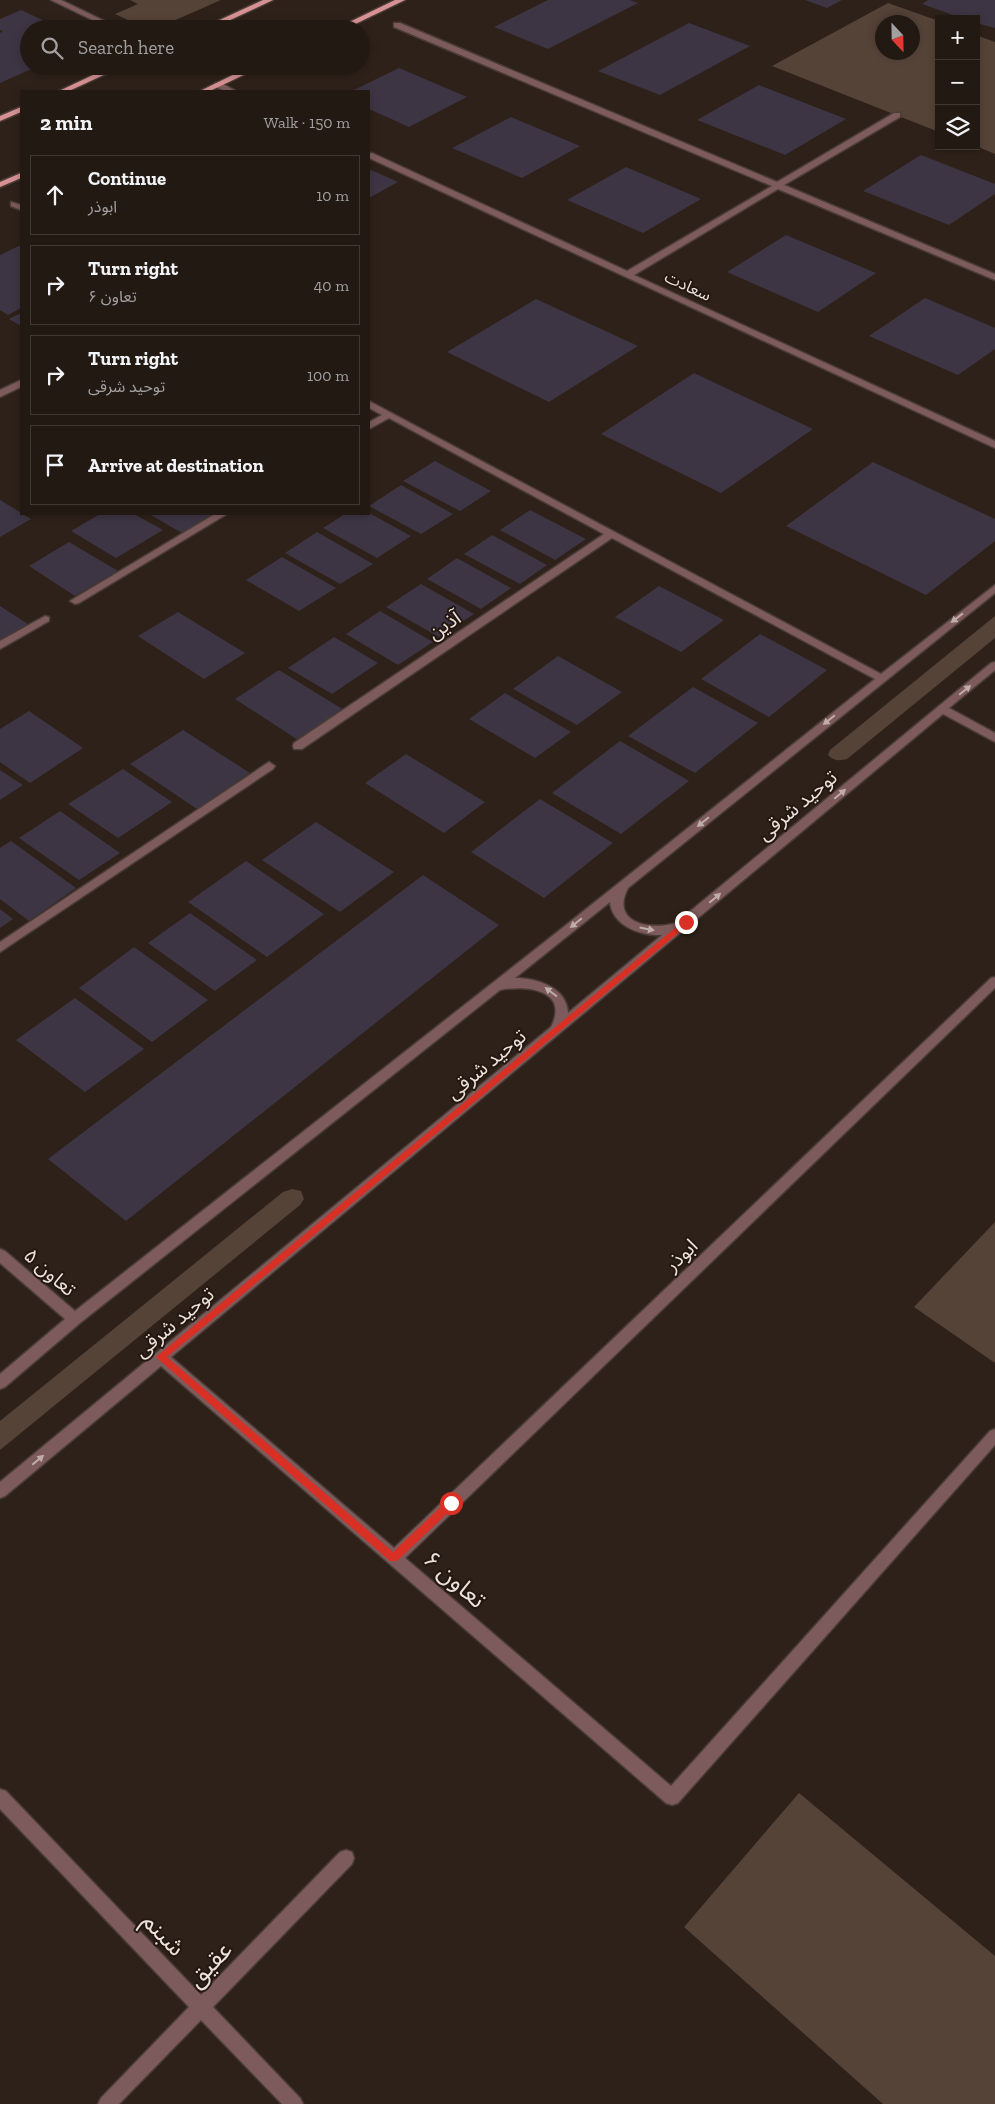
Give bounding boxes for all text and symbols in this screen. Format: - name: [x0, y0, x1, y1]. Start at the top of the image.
- north arrow: [875, 15, 920, 60]
- map controls: [935, 15, 980, 150]
- button: +: [935, 15, 980, 60]
- search box: [20, 20, 370, 75]
- icon: search: [38, 34, 66, 62]
- text: Search here: [78, 36, 174, 59]
- button: −: [935, 60, 980, 105]
- button: layers: [935, 105, 980, 150]
- text: 2 min: [40, 110, 92, 135]
- text: Walk · 150 m: [264, 113, 350, 132]
- text: Continue: [88, 167, 166, 190]
- icon: ahead: [41, 181, 69, 209]
- text: 10 m: [316, 186, 349, 205]
- text: ابوذر: [88, 197, 117, 216]
- text: Turn right: [88, 257, 178, 280]
- street label: سعادت: [662, 267, 714, 305]
- icon: right: [41, 271, 69, 299]
- text: 40 m: [314, 276, 349, 295]
- text: تعاون ۶: [88, 287, 137, 306]
- text: Turn right: [88, 347, 178, 370]
- icon: right: [41, 361, 69, 389]
- text: 100 m: [307, 366, 349, 385]
- text: توحید شرقی: [88, 377, 165, 396]
- icon: arrive: [41, 451, 69, 479]
- text: Arrive at destination: [88, 454, 264, 477]
- street label: آذین: [423, 605, 466, 645]
- one-way arrow: [951, 613, 964, 624]
- one-way arrow: [958, 685, 971, 696]
- one-way arrow: [823, 714, 836, 725]
- street label: توحید شرقی: [752, 765, 842, 845]
- one-way arrow: [834, 789, 846, 800]
- one-way arrow: [697, 816, 710, 827]
- one-way arrow: [709, 893, 721, 904]
- route end: [675, 911, 698, 934]
- one-way arrow: [570, 918, 583, 929]
- one-way arrow: [639, 926, 655, 934]
- one-way arrow: [544, 987, 557, 997]
- street label: توحید شرقی: [441, 1024, 531, 1104]
- street label: ابوذر: [659, 1234, 702, 1277]
- street label: تعاون ۵: [19, 1243, 81, 1301]
- street label: توحید شرقی: [129, 1282, 219, 1362]
- one-way arrow: [31, 1454, 44, 1465]
- route start: [440, 1492, 463, 1515]
- street label: تعاون ۶: [418, 1544, 492, 1614]
- street label: شبنم: [134, 1906, 191, 1964]
- street label: عقیق: [180, 1935, 238, 1994]

